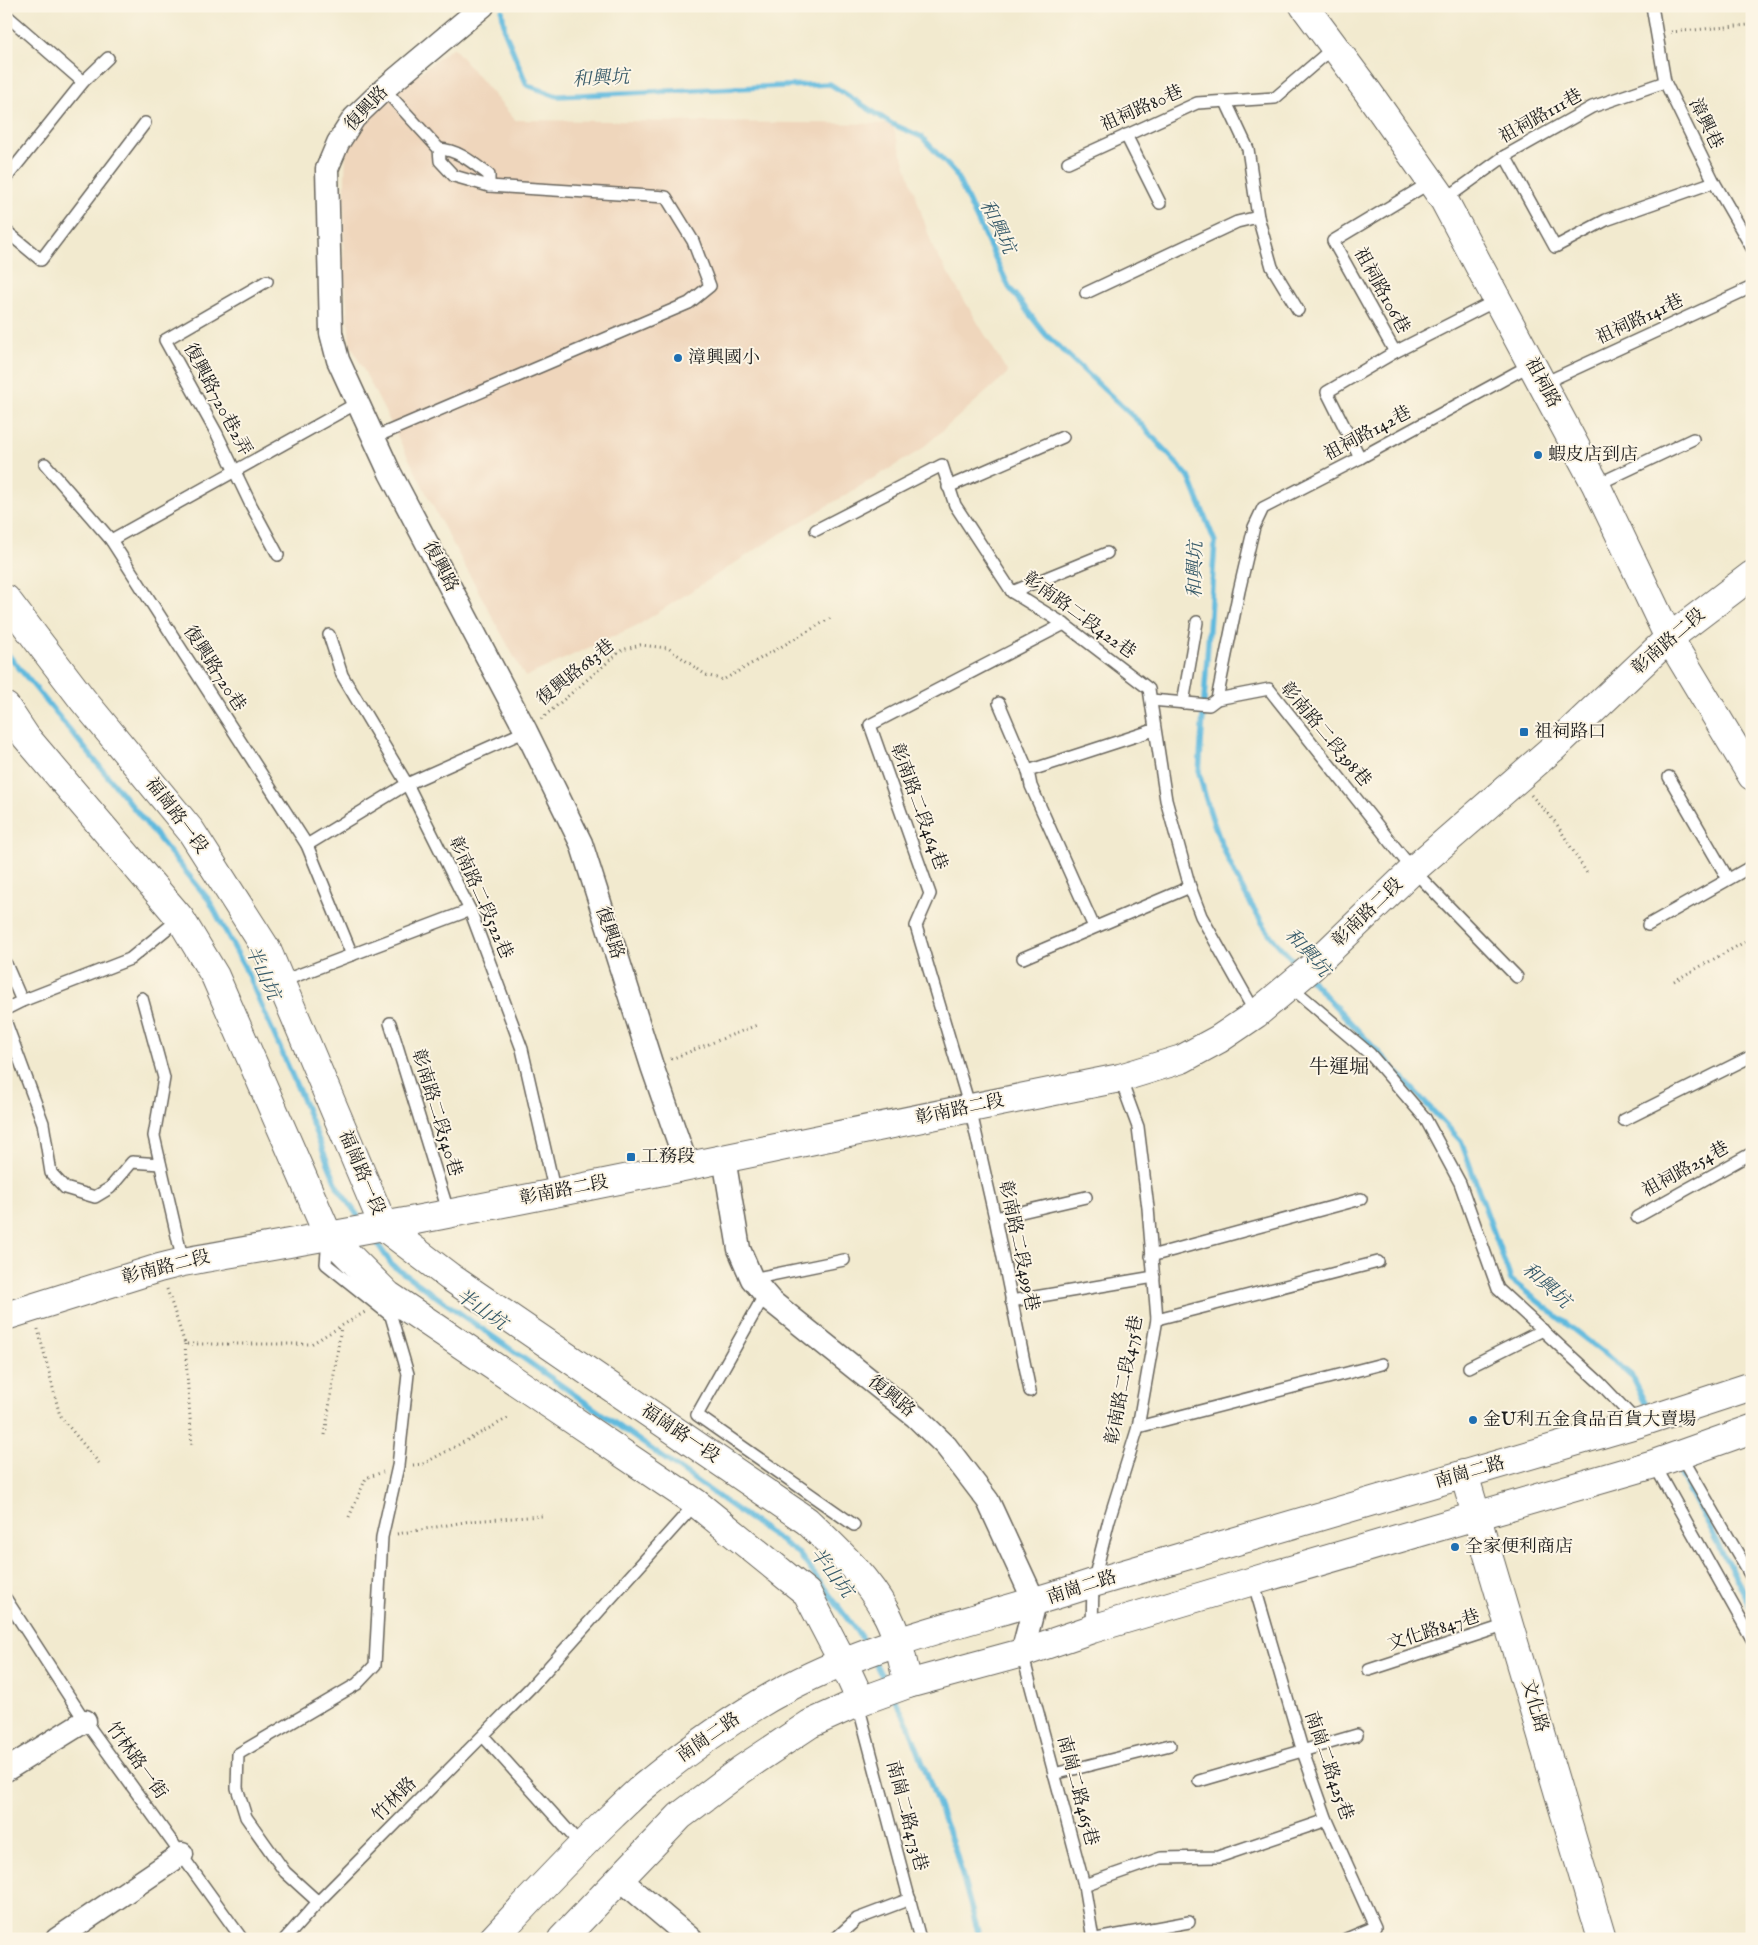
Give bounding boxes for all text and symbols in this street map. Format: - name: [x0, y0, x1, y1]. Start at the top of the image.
- water label: 和興坑: [572, 65, 633, 92]
- street label: 復興路: [340, 81, 394, 137]
- street label: 祖祠路80巷: [1097, 81, 1187, 137]
- street label: 祖祠路111巷: [1495, 85, 1587, 149]
- street label: 漳興巷: [1683, 95, 1727, 153]
- water label: 和興坑: [974, 196, 1022, 261]
- street label: 祖祠路106巷: [1348, 244, 1414, 338]
- street label: 祖祠路141巷: [1592, 290, 1688, 350]
- street label: 復興路720巷2弄: [178, 340, 256, 460]
- place label: 漳興國小: [688, 347, 760, 370]
- marker: 漳興國小: [672, 352, 684, 364]
- street label: 祖祠路: [1519, 354, 1565, 412]
- street label: 祖祠路142巷: [1320, 401, 1416, 467]
- place label: 蝦皮店到店: [1548, 444, 1638, 467]
- marker: 蝦皮店到店: [1532, 449, 1544, 461]
- street label: 復興路: [417, 538, 463, 596]
- water label: 和興坑: [1184, 538, 1209, 599]
- street label: 彰南路二段422巷: [1018, 567, 1140, 665]
- street label: 彰南路二段: [1627, 604, 1711, 680]
- street label: 復興路720巷: [178, 622, 250, 716]
- street label: 復興路683巷: [532, 635, 620, 711]
- street label: 彰南路二段398巷: [1275, 678, 1375, 792]
- place label: 祖祠路口: [1534, 721, 1606, 744]
- marker: 祖祠路口: [1518, 726, 1530, 738]
- street label: 彰南路二段464巷: [884, 740, 952, 874]
- street label: 福崗路一段: [140, 773, 212, 859]
- street label: 彰南路二段522巷: [443, 833, 517, 963]
- street label: 彰南路二段: [1328, 873, 1408, 953]
- street label: 復興路: [590, 904, 628, 962]
- water label: 和興坑: [1279, 924, 1337, 984]
- water label: 半山坑: [239, 942, 286, 1007]
- street label: 彰南路二段540巷: [406, 1046, 466, 1180]
- district label: 牛運堀: [1309, 1055, 1369, 1080]
- street label: 彰南路二段: [914, 1089, 1006, 1131]
- street label: 福崗路一段: [333, 1127, 389, 1219]
- street label: 祖祠路254巷: [1639, 1137, 1733, 1203]
- place label: 工務段: [641, 1146, 695, 1169]
- marker: 工務段: [625, 1151, 637, 1163]
- street label: 彰南路二段: [518, 1171, 610, 1211]
- street label: 彰南路二段499巷: [993, 1179, 1043, 1313]
- street label: 彰南路二段: [120, 1246, 212, 1290]
- water label: 和興坑: [1517, 1258, 1577, 1316]
- water label: 半山坑: [451, 1284, 514, 1338]
- street label: 彰南路二段475巷: [1101, 1313, 1149, 1447]
- street label: 復興路: [863, 1371, 919, 1423]
- street label: 福崗路一段: [636, 1399, 724, 1469]
- place label: 金U利五金食品百貨大賣場: [1483, 1409, 1696, 1432]
- marker: 金U利五金食品百貨大賣場: [1467, 1414, 1479, 1426]
- street label: 南崗二路: [1432, 1452, 1508, 1494]
- place label: 全家便利商店: [1465, 1536, 1573, 1559]
- marker: 全家便利商店: [1449, 1541, 1461, 1553]
- water label: 半山坑: [804, 1543, 860, 1605]
- street label: 南崗二路: [1044, 1566, 1120, 1610]
- street label: 文化路847巷: [1385, 1605, 1483, 1657]
- street label: 文化路: [1516, 1677, 1552, 1735]
- street label: 南崗二路: [673, 1708, 745, 1768]
- street label: 南崗二路425巷: [1299, 1708, 1357, 1824]
- street label: 竹林路一街: [100, 1718, 172, 1804]
- street label: 南崗二路465巷: [1051, 1733, 1103, 1849]
- street label: 南崗二路473巷: [880, 1758, 932, 1874]
- street label: 竹林路: [368, 1773, 422, 1827]

